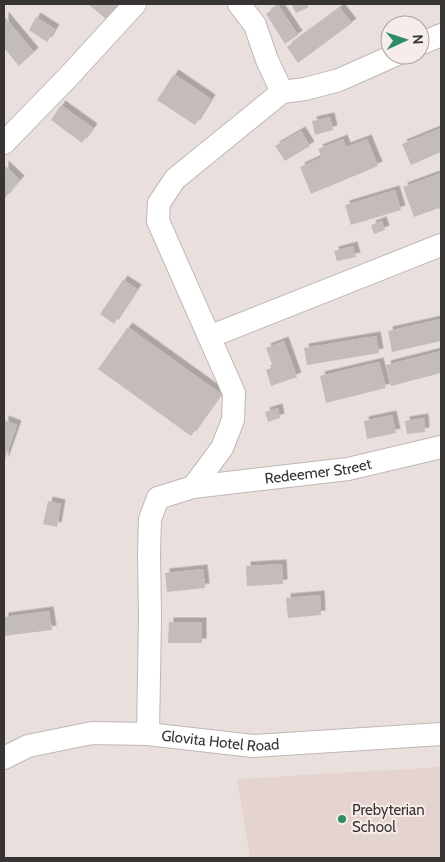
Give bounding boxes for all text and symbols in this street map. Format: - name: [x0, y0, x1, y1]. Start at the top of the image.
- north arrow: [380, 15, 430, 65]
- text: N: [409, 34, 427, 45]
- street label: Redeemer Street: [264, 455, 373, 488]
- street label: Glovita Hotel Road: [160, 727, 280, 755]
- place label: Prebyterian School: [352, 801, 425, 836]
- marker: Prebyterian School: [336, 813, 348, 825]

